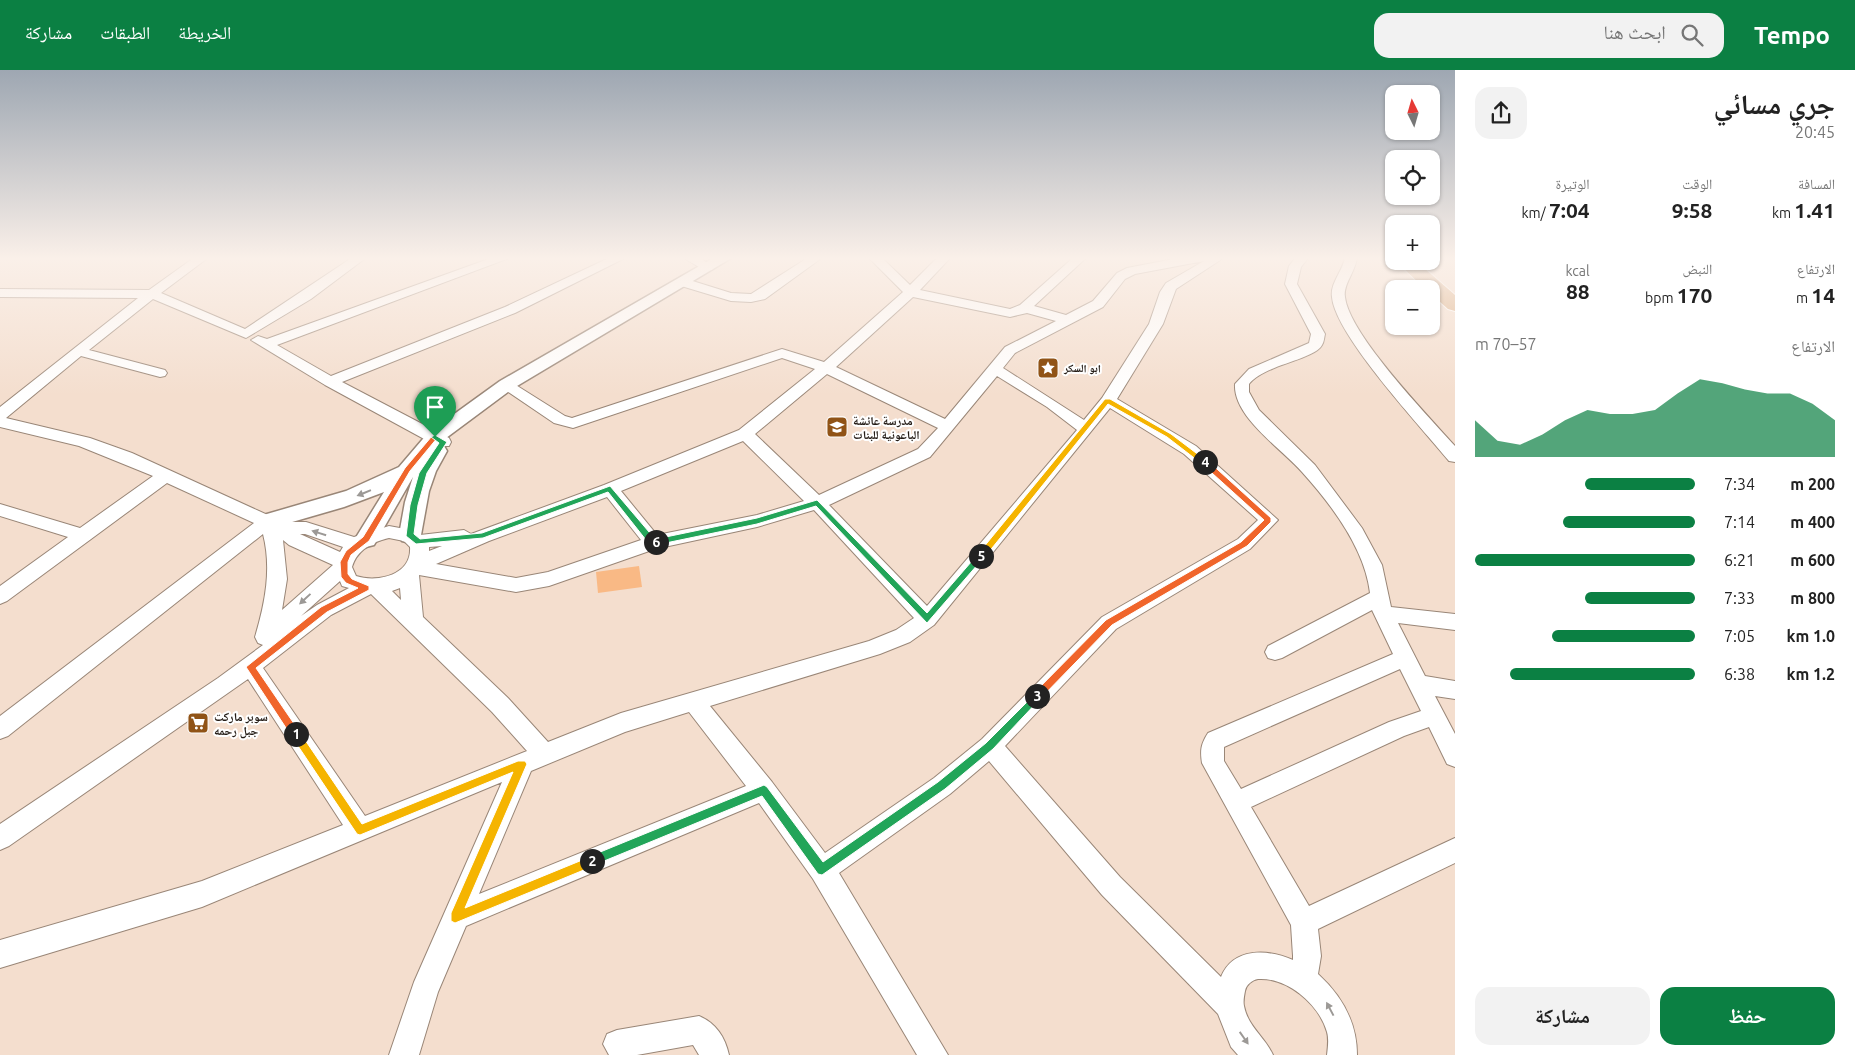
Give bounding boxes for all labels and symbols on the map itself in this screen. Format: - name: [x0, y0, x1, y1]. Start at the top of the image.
- north arrow: [1385, 85, 1440, 140]
- place icon: ابو السكر: [1036, 356, 1060, 380]
- place label: ابو السكر: [1063, 362, 1101, 375]
- pin: [414, 386, 456, 437]
- place label: مدرسة عائشة الباعونية للبنات: [853, 414, 920, 442]
- school or university icon: مدرسة عائشة الباعونية للبنات: [825, 415, 849, 439]
- pin: 4: [1192, 450, 1218, 474]
- one-way arrow: [357, 490, 372, 498]
- one-way arrow: [312, 528, 327, 536]
- pin: 6: [644, 530, 668, 554]
- pin: 5: [968, 544, 994, 568]
- one-way arrow: [300, 593, 312, 605]
- pin: 3: [1024, 684, 1050, 708]
- place label: سوبر ماركت جبل رحمه: [214, 710, 268, 739]
- supermarket icon: سوبر ماركت جبل رحمه: [186, 711, 210, 735]
- pin: 1: [284, 722, 308, 746]
- pin: 2: [580, 848, 604, 874]
- one-way arrow: [1326, 1002, 1334, 1016]
- one-way arrow: [1239, 1031, 1249, 1045]

